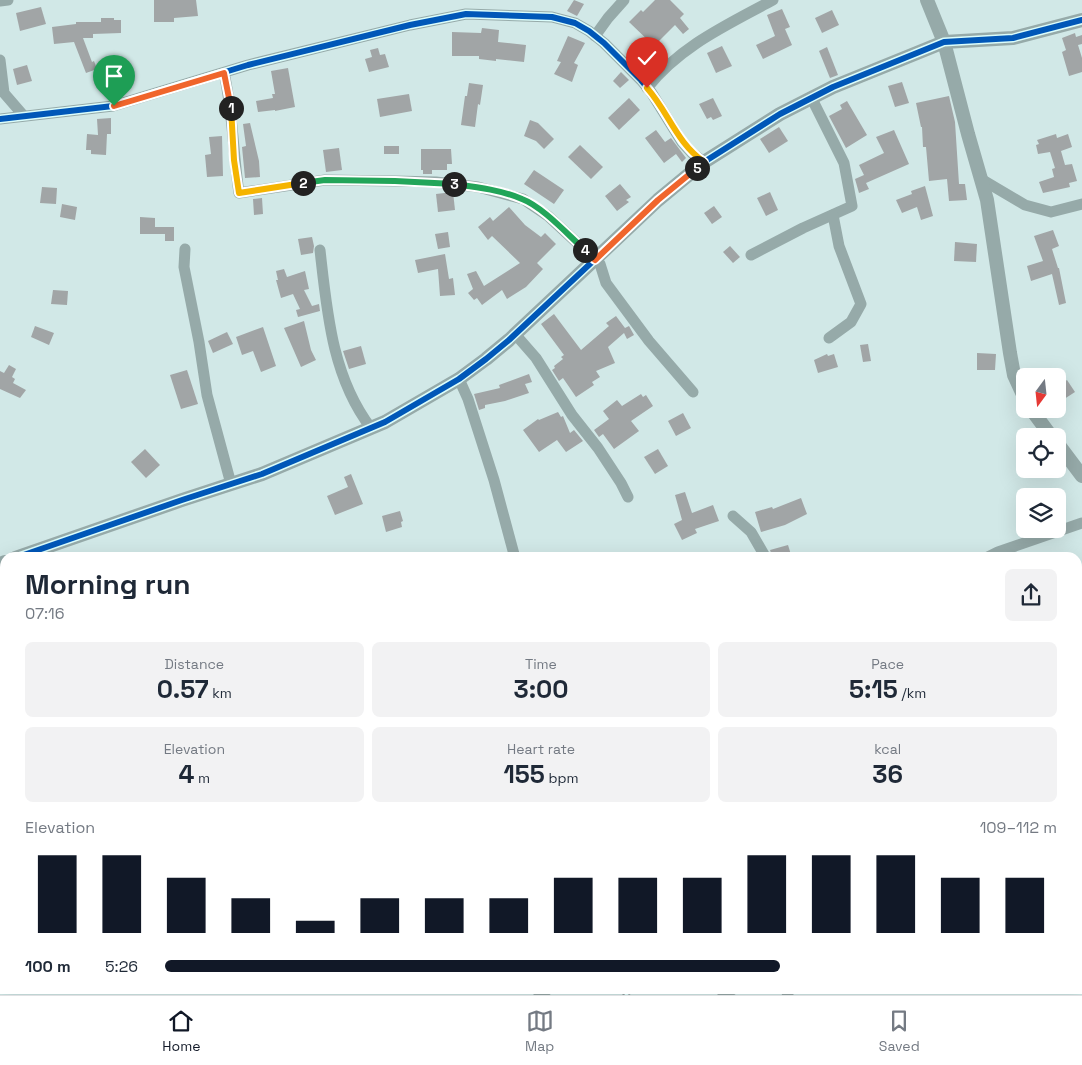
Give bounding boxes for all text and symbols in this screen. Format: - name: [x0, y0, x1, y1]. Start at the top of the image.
- pin: [626, 37, 668, 88]
- icon: check: [633, 44, 661, 72]
- pin: [93, 55, 135, 106]
- icon: arrive: [100, 62, 128, 90]
- pin: 1: [218, 96, 244, 120]
- text: 1: [228, 99, 235, 117]
- pin: 5: [684, 156, 710, 180]
- text: 5: [693, 159, 702, 177]
- pin: 2: [290, 170, 316, 196]
- pin: 3: [442, 172, 466, 196]
- text: 2: [299, 174, 308, 192]
- text: 3: [450, 175, 459, 193]
- pin: 4: [572, 238, 598, 262]
- text: 4: [581, 241, 590, 259]
- north arrow: [1016, 368, 1066, 418]
- map controls: [1016, 368, 1066, 538]
- button: locate: [1016, 428, 1066, 478]
- button: layers: [1016, 488, 1066, 538]
- text: Morning run: [25, 566, 190, 602]
- button: share: [1005, 569, 1057, 621]
- text: 07:16: [25, 603, 65, 624]
- text: Distance: [165, 655, 224, 673]
- text: Time: [525, 655, 557, 673]
- text: Pace: [871, 655, 904, 673]
- text: 0.57: [157, 673, 209, 705]
- text: 3:00: [513, 673, 569, 705]
- text: 5:15: [849, 673, 898, 705]
- text: km: [209, 684, 232, 702]
- text: /km: [898, 684, 926, 702]
- text: Elevation: [164, 740, 225, 758]
- text: Heart rate: [507, 740, 575, 758]
- text: kcal: [874, 740, 901, 758]
- text: 4: [179, 758, 194, 790]
- text: 155: [504, 758, 545, 790]
- text: 36: [872, 758, 903, 790]
- text: m: [194, 769, 210, 787]
- text: bpm: [545, 769, 578, 787]
- text: Elevation: [25, 817, 95, 838]
- text: 109–112 m: [980, 817, 1057, 838]
- text: 100 m: [25, 956, 71, 977]
- text: 5:26: [105, 956, 138, 977]
- tab: Home: [162, 1007, 200, 1055]
- tab: Map: [525, 1007, 554, 1055]
- tab: Saved: [879, 1007, 920, 1055]

